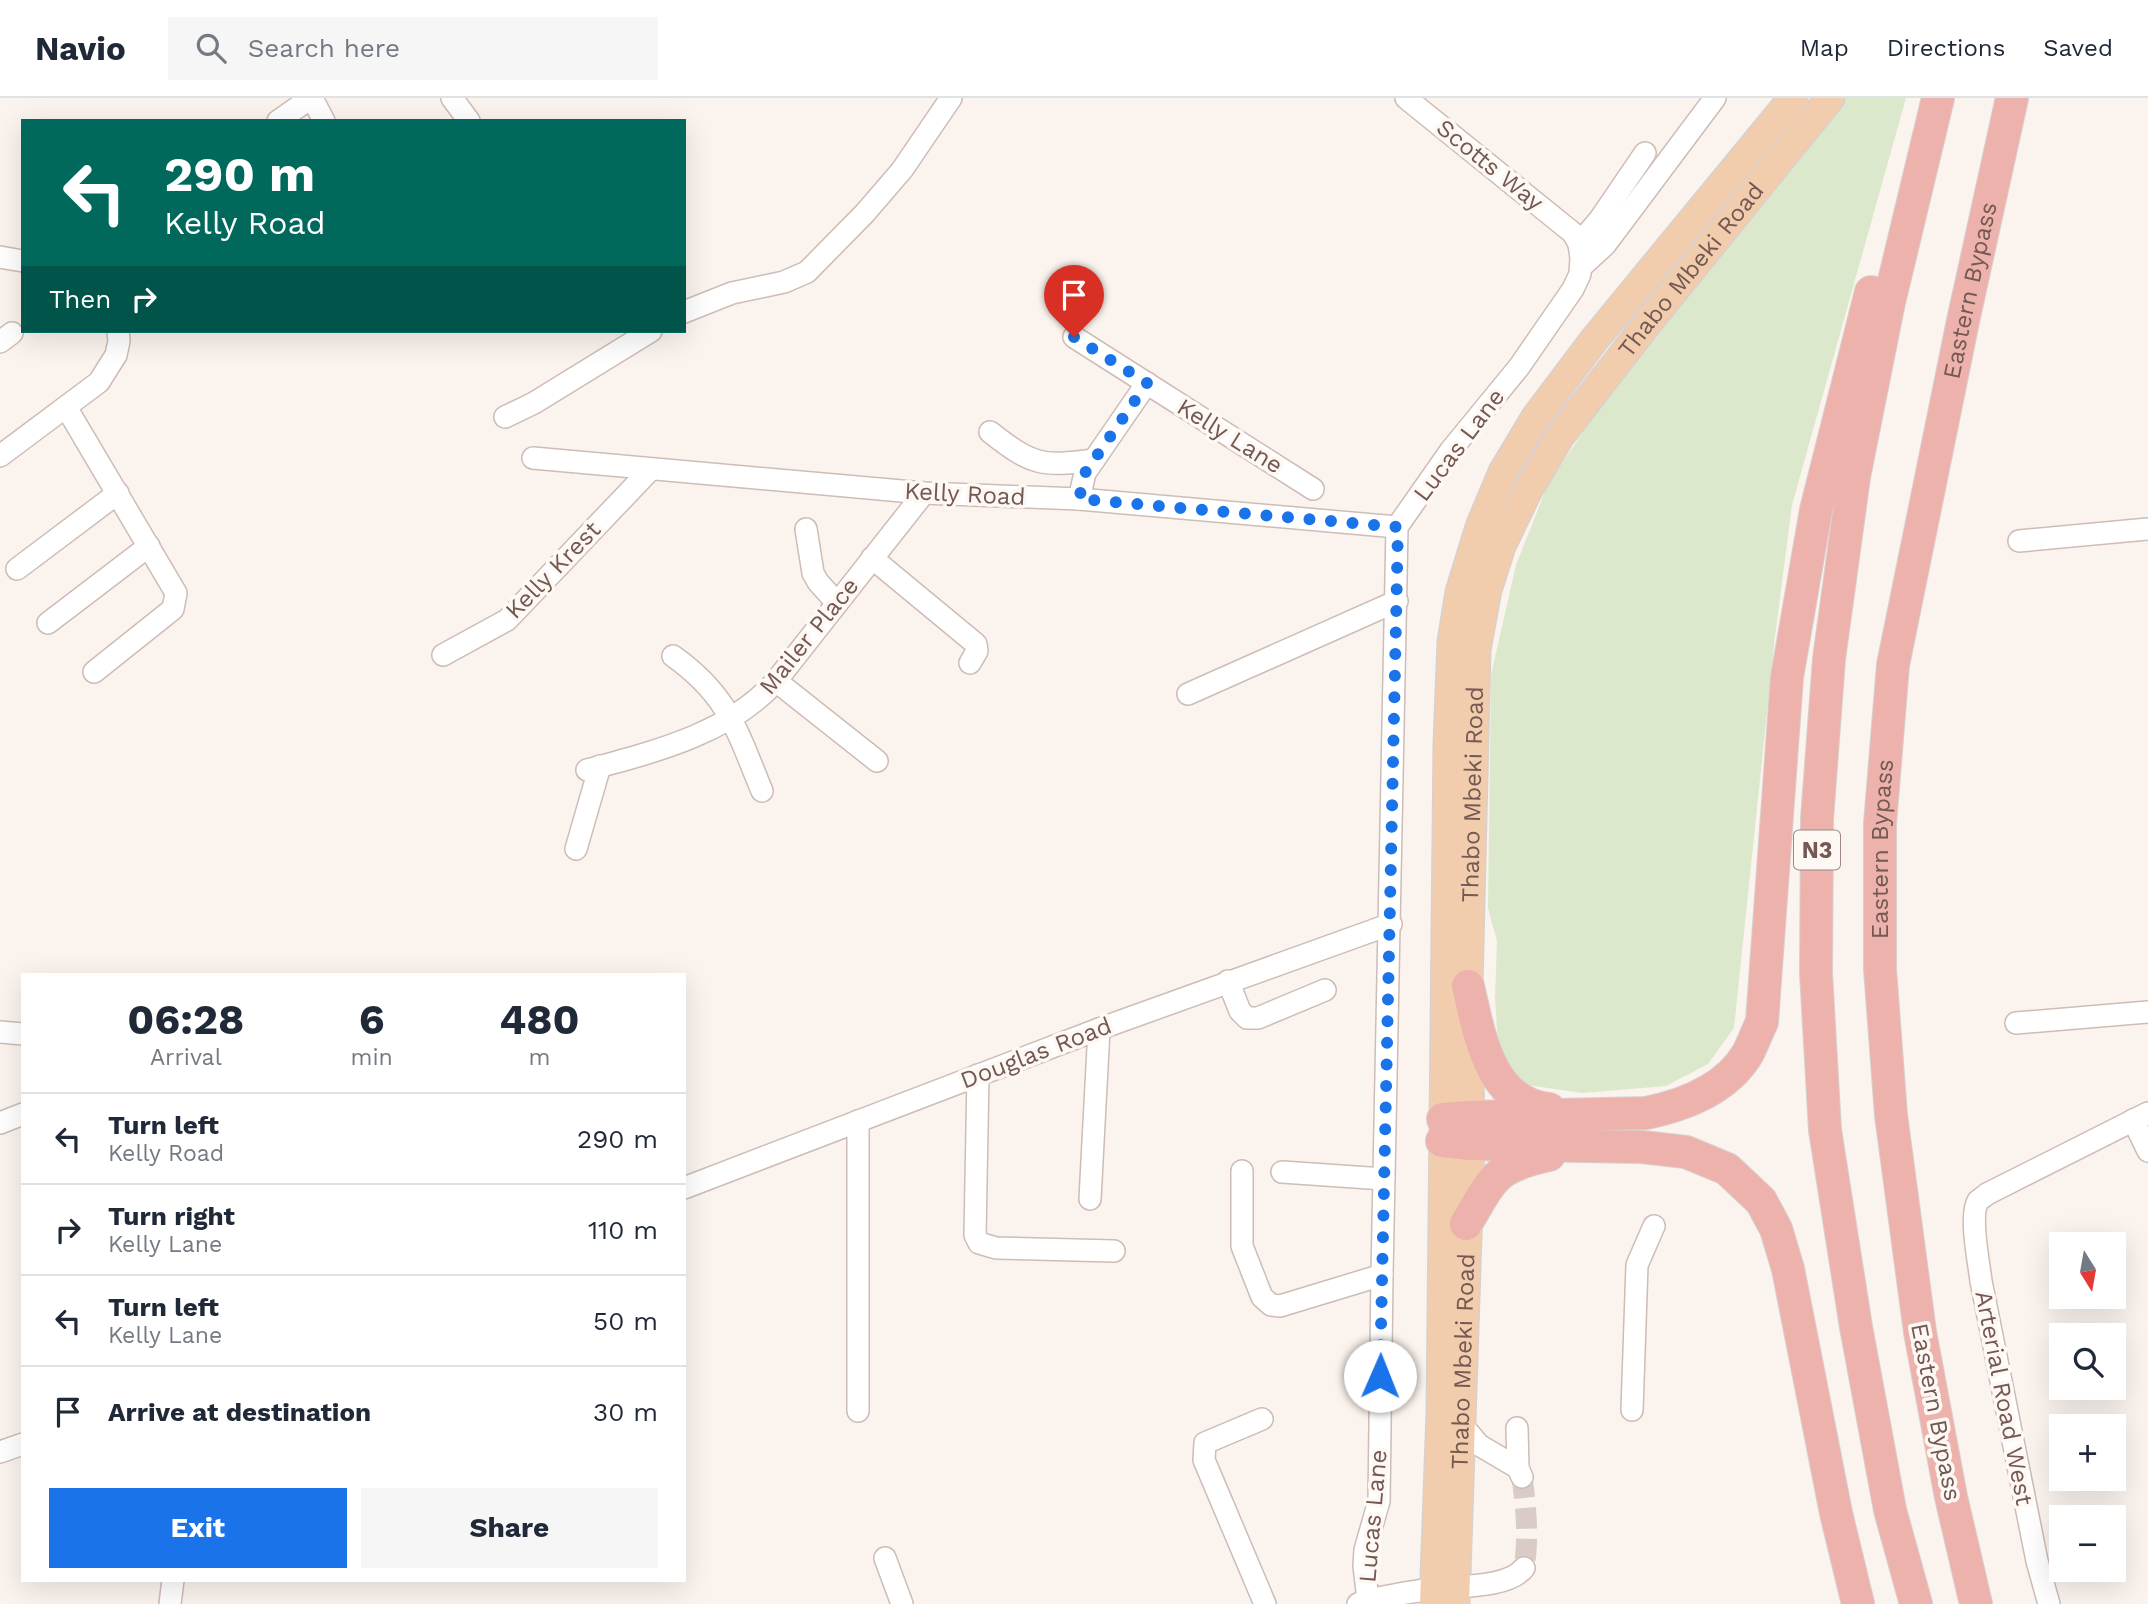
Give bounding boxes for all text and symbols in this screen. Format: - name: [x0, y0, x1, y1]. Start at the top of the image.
- search box: [168, 17, 658, 80]
- text: Navio: [35, 29, 126, 68]
- icon: search: [192, 29, 230, 67]
- text: Search here: [248, 33, 400, 63]
- text: Map: [1800, 34, 1849, 62]
- text: Directions: [1887, 34, 2005, 62]
- text: Saved: [2043, 34, 2113, 62]
- street label: Scotts Way: [1431, 113, 1549, 217]
- text: 290 m: [164, 145, 315, 203]
- icon: left: [49, 147, 140, 238]
- street label: Thabo Mbeki Road: [1612, 177, 1770, 363]
- street label: Eastern Bypass: [1938, 199, 2003, 381]
- text: Kelly Road: [164, 204, 326, 242]
- pin: [1044, 265, 1104, 337]
- icon: arrive: [1055, 276, 1093, 314]
- icon: right: [125, 280, 163, 318]
- text: Then: [49, 284, 111, 314]
- street label: Lucas Lane: [1408, 383, 1510, 507]
- street label: Kelly Lane: [1172, 393, 1288, 479]
- street label: Kelly Road: [904, 477, 1026, 511]
- street label: Kelly Krest: [500, 516, 606, 624]
- street label: Mailer Place: [754, 572, 864, 700]
- street label: Thabo Mbeki Road: [1456, 686, 1489, 903]
- street label: Eastern Bypass: [1866, 758, 1899, 939]
- road number: N3: [1794, 830, 1840, 870]
- text: 06:28: [127, 995, 244, 1044]
- text: 6: [359, 995, 385, 1044]
- text: 480: [499, 995, 580, 1044]
- street label: Douglas Road: [956, 1011, 1116, 1095]
- text: Arrival: [150, 1044, 222, 1071]
- text: min: [351, 1044, 393, 1071]
- text: m: [528, 1044, 550, 1071]
- text: Turn left: [108, 1110, 219, 1140]
- icon: left: [49, 1120, 87, 1158]
- text: 290 m: [577, 1124, 658, 1154]
- text: Kelly Road: [108, 1140, 224, 1167]
- text: Turn right: [108, 1201, 235, 1231]
- icon: right: [49, 1211, 87, 1249]
- text: 110 m: [588, 1215, 658, 1245]
- text: Kelly Lane: [108, 1231, 222, 1258]
- north arrow: [2049, 1232, 2126, 1309]
- map controls: [2049, 1232, 2126, 1582]
- street label: Thabo Mbeki Road: [1445, 1253, 1480, 1470]
- street label: Arterial Road West: [1969, 1288, 2039, 1508]
- text: Turn left: [108, 1292, 219, 1322]
- icon: left: [49, 1302, 87, 1340]
- text: 50 m: [593, 1306, 658, 1336]
- street label: Eastern Bypass: [1905, 1321, 1967, 1503]
- text: Kelly Lane: [108, 1322, 222, 1349]
- button: search: [2049, 1323, 2126, 1400]
- position arrow: [1343, 1339, 1417, 1413]
- icon: arrive: [49, 1393, 87, 1431]
- text: Arrive at destination: [108, 1397, 371, 1427]
- text: 30 m: [593, 1397, 658, 1427]
- button: +: [2049, 1414, 2126, 1491]
- street label: Lucas Lane: [1353, 1448, 1393, 1584]
- button: Exit: [49, 1488, 347, 1568]
- button: Share: [361, 1488, 658, 1568]
- button: −: [2049, 1505, 2126, 1582]

